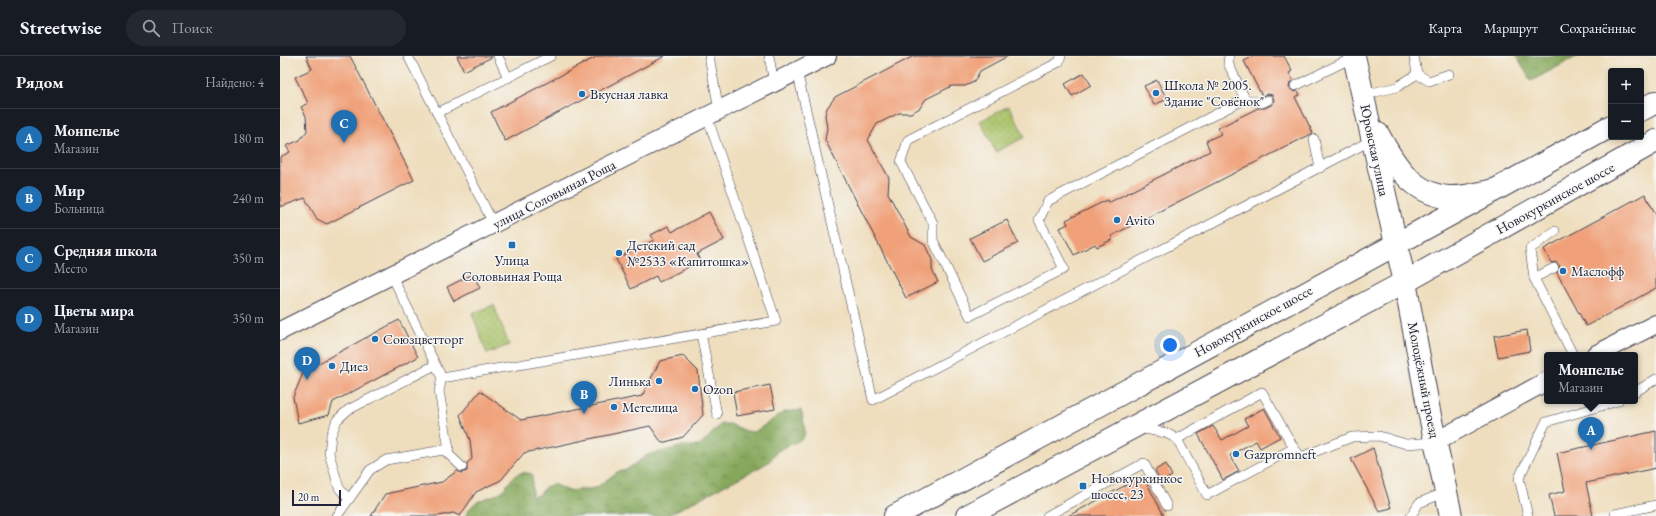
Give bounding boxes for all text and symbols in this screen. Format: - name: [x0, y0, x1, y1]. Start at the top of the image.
- search box: [126, 10, 406, 46]
- text: Streetwise: [20, 15, 102, 40]
- icon: search: [140, 17, 162, 39]
- text: Поиск: [172, 18, 213, 37]
- text: Карта: [1429, 19, 1462, 37]
- text: Маршрут: [1484, 19, 1538, 37]
- text: Сохранённые: [1560, 19, 1636, 37]
- map controls: [1608, 68, 1644, 140]
- button: +: [1608, 68, 1644, 104]
- text: Рядом: [16, 71, 64, 93]
- text: Найдено: 4: [205, 74, 264, 91]
- place label: Школа № 2005. Здание "Совёнок": [1164, 76, 1264, 110]
- place label: Вкусная лавка: [590, 85, 669, 103]
- marker: Школа № 2005. Здание "Совёнок": [1151, 88, 1161, 98]
- marker: Вкусная лавка: [577, 89, 587, 99]
- street label: Юровская улица: [1356, 102, 1394, 198]
- button: −: [1608, 104, 1644, 140]
- pin: C: [331, 110, 357, 143]
- text: Монпелье: [54, 121, 120, 140]
- text: A: [24, 130, 34, 147]
- text: 180 m: [233, 130, 264, 147]
- text: Магазин: [54, 140, 99, 157]
- street label: улица Соловьиная Роща: [489, 155, 619, 233]
- street label: Новокуркинское шоссе: [1493, 158, 1618, 238]
- text: Мир: [54, 181, 85, 200]
- text: B: [25, 190, 33, 207]
- text: 240 m: [233, 190, 264, 207]
- text: Больница: [54, 200, 105, 217]
- place label: Avito: [1124, 211, 1155, 229]
- marker: Avito: [1112, 215, 1122, 225]
- place label: Детский сад №2533 «Капитошка»: [627, 236, 749, 270]
- marker: Улица Соловьиная Роща: [507, 240, 517, 250]
- text: Средняя школа: [54, 241, 157, 260]
- marker: Детский сад №2533 «Капитошка»: [614, 248, 624, 258]
- text: C: [24, 250, 34, 267]
- text: 350 m: [233, 250, 264, 267]
- place label: Улица Соловьиная Роща: [462, 251, 562, 285]
- text: Место: [54, 260, 87, 277]
- place label: Маслофф: [1571, 262, 1624, 280]
- marker: Маслофф: [1558, 266, 1568, 276]
- street label: Новокуркинское шоссе: [1191, 281, 1316, 361]
- text: Цветы мира: [54, 301, 134, 320]
- text: D: [24, 310, 34, 327]
- text: 350 m: [233, 310, 264, 327]
- text: Магазин: [54, 320, 99, 337]
- street label: Молодёжный проезд: [1404, 320, 1444, 440]
- place label: Союзцветторг: [383, 330, 464, 348]
- marker: Союзцветторг: [370, 334, 380, 344]
- your location: [1160, 335, 1180, 355]
- pin: D: [294, 347, 320, 380]
- popup: [1544, 352, 1638, 404]
- place label: Диез: [340, 357, 368, 375]
- text: Монпелье: [1558, 360, 1624, 379]
- marker: Диез: [327, 361, 337, 371]
- place label: Линька: [609, 372, 651, 390]
- marker: Линька: [654, 376, 664, 386]
- text: Магазин: [1558, 379, 1603, 396]
- place label: Ozon: [703, 380, 734, 398]
- pin: B: [571, 381, 597, 414]
- marker: Ozon: [690, 384, 700, 394]
- place label: Метелица: [622, 398, 678, 416]
- marker: Метелица: [609, 402, 619, 412]
- pin: A: [1578, 417, 1604, 450]
- place label: Gazpromneft: [1244, 445, 1317, 463]
- marker: Gazpromneft: [1231, 449, 1241, 459]
- place label: Новокуркинкое шоссе, 23: [1091, 469, 1183, 503]
- marker: Новокуркинкое шоссе, 23: [1078, 481, 1088, 491]
- scale bar: [292, 488, 341, 507]
- text: 20 m: [298, 490, 319, 504]

